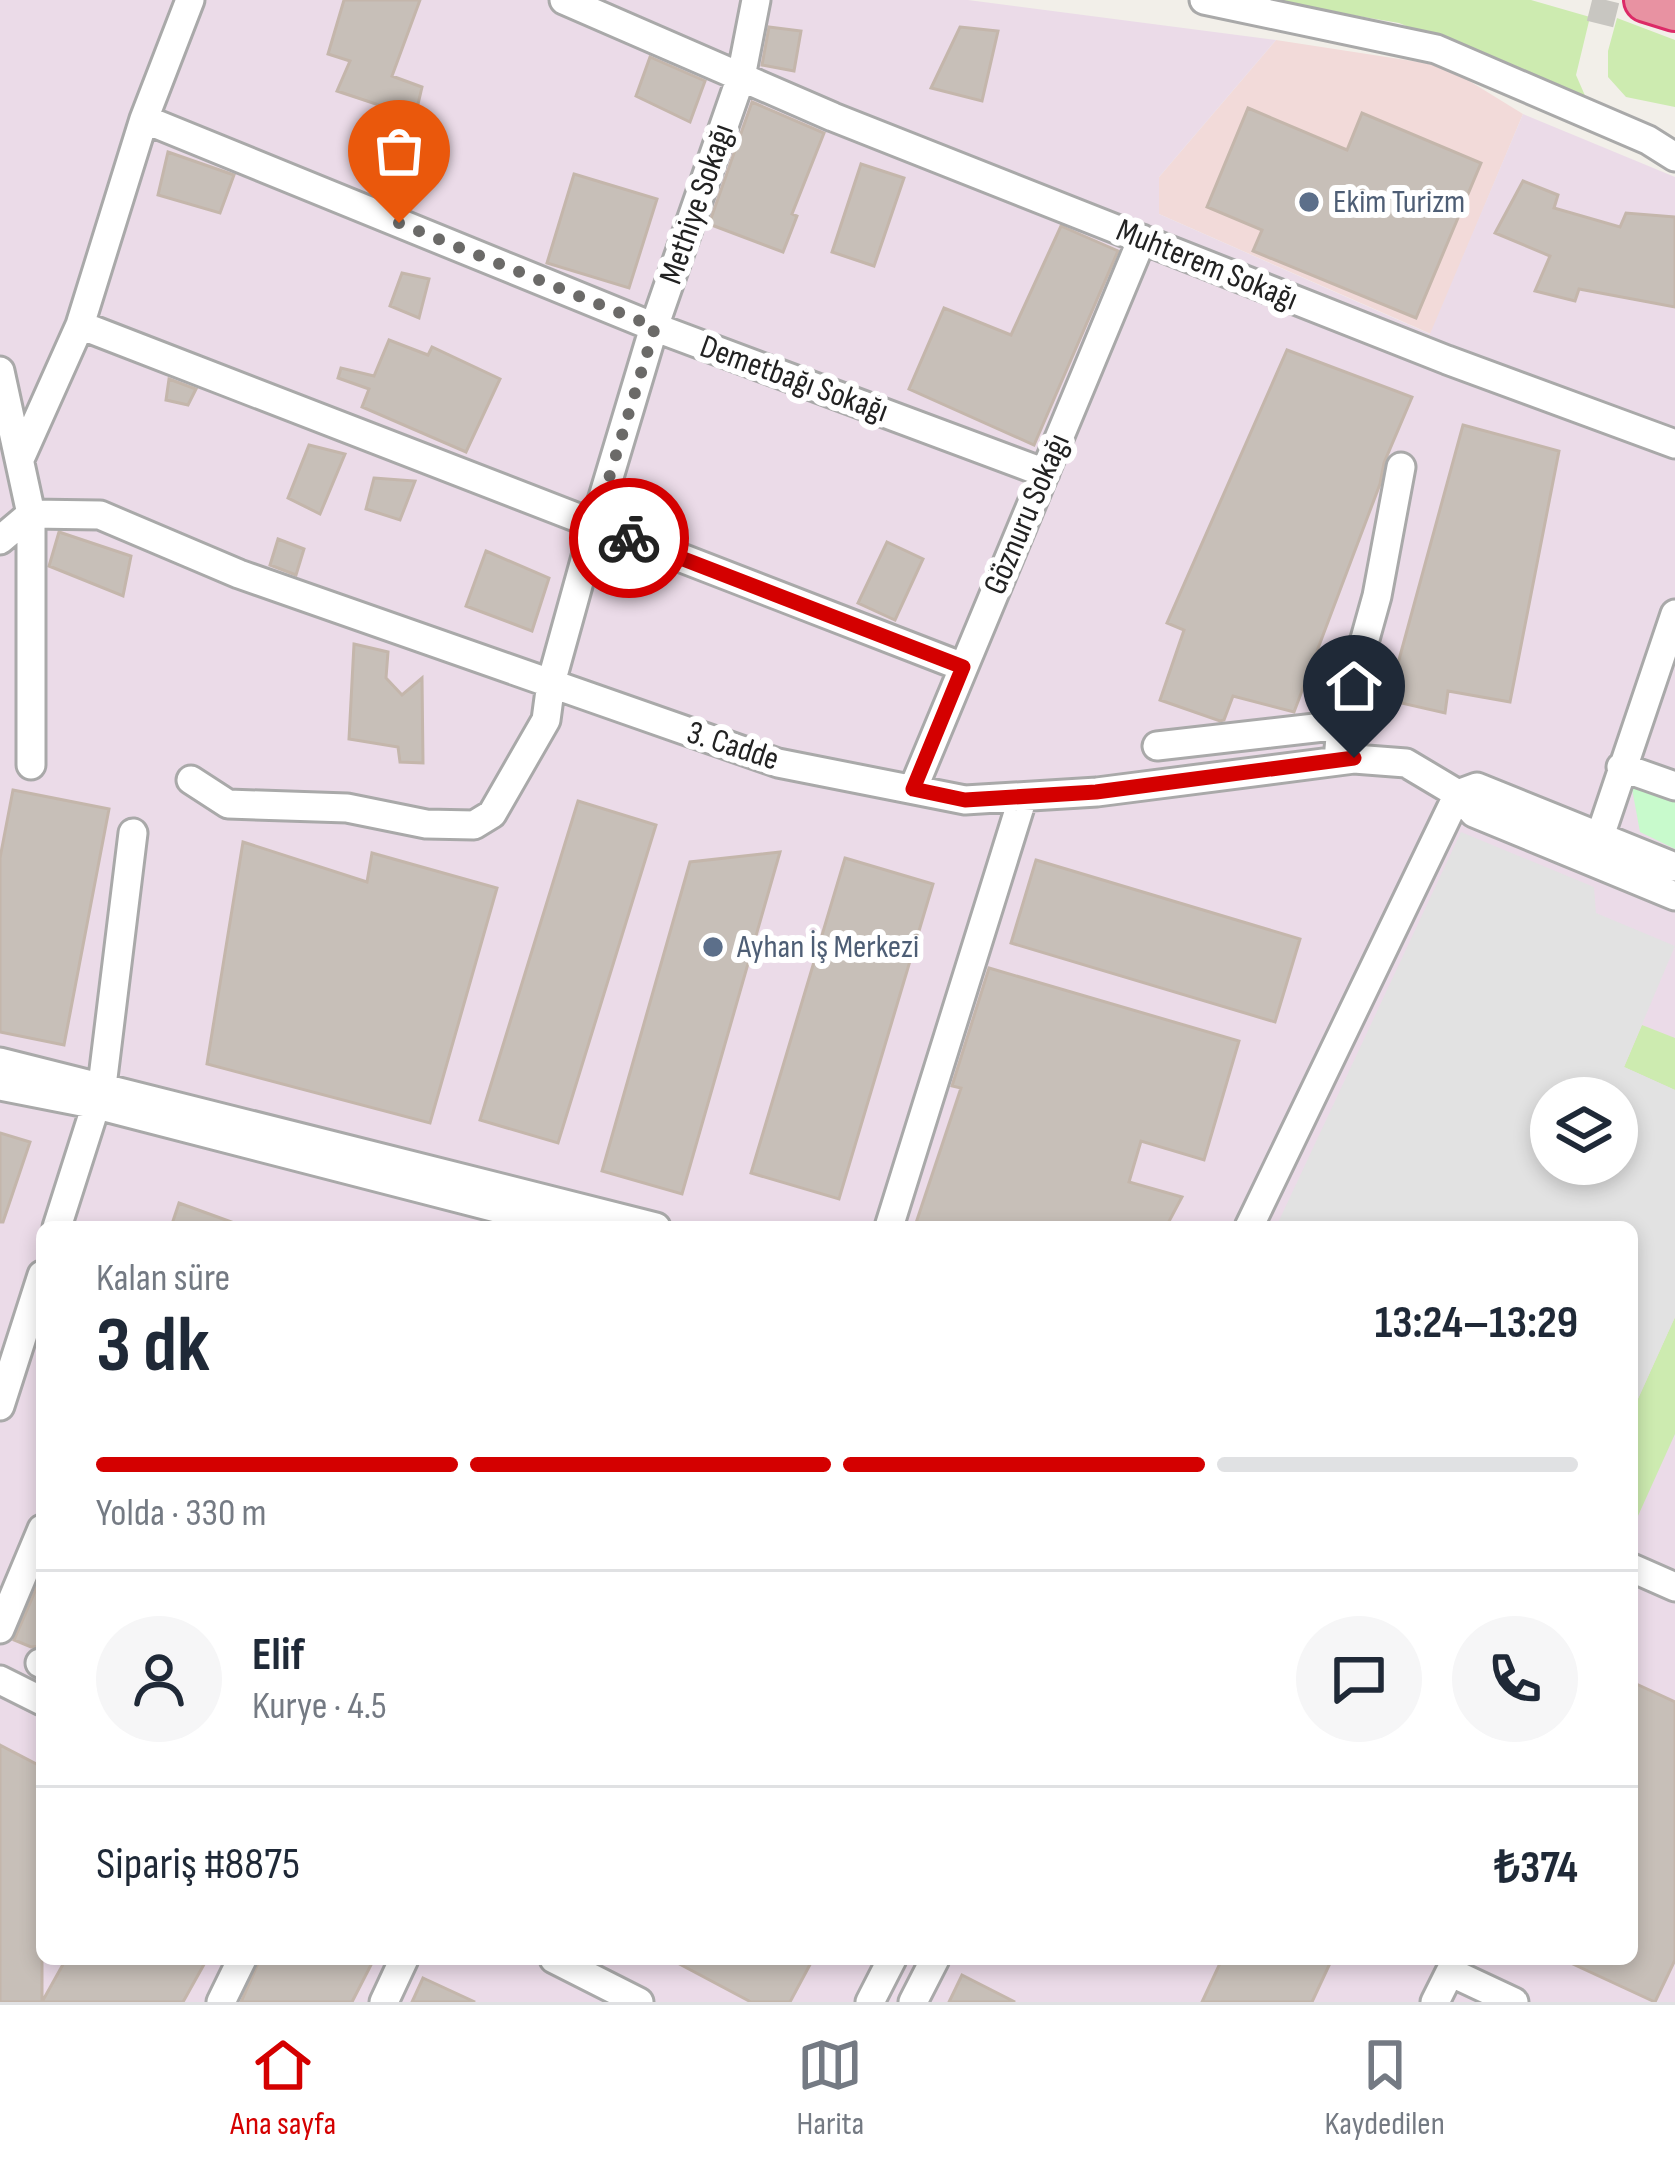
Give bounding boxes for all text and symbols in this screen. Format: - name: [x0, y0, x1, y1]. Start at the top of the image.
- pin: [348, 100, 450, 223]
- icon: bag: [366, 118, 432, 184]
- street label: Methiye Sokağı: [651, 119, 743, 289]
- place label: Ekim Turizm: [1333, 182, 1465, 222]
- marker: Ekim Turizm: [1296, 189, 1322, 215]
- street label: Muhterem Sokağı: [1111, 211, 1303, 319]
- street label: Demetbağı Sokağı: [694, 326, 894, 432]
- street label: Göznuru Sokağı: [975, 428, 1079, 600]
- courier: [569, 478, 689, 598]
- icon: bike: [596, 505, 662, 571]
- pin: [1303, 635, 1405, 758]
- icon: home: [1321, 653, 1387, 719]
- street label: 3. Cadde: [682, 712, 784, 780]
- place label: Ayhan İş Merkezi: [736, 927, 919, 967]
- marker: Ayhan İş Merkezi: [700, 934, 726, 960]
- map controls: [1530, 1077, 1638, 1185]
- button: layers: [1530, 1077, 1638, 1185]
- text: Kalan süre: [96, 1255, 230, 1302]
- text: 13:24–13:29: [1375, 1296, 1578, 1351]
- text: 3 dk: [96, 1300, 210, 1393]
- text: Yolda · 330 m: [96, 1490, 267, 1537]
- button: person: [96, 1616, 222, 1742]
- button: chat: [1296, 1616, 1422, 1742]
- button: phone: [1452, 1616, 1578, 1742]
- text: Elif: [252, 1628, 304, 1683]
- text: Kurye · 4.5: [252, 1683, 387, 1730]
- text: Sipariş #8875: [96, 1837, 300, 1892]
- text: ₺374: [1494, 1841, 1578, 1896]
- tab: Ana sayfa: [230, 2032, 336, 2144]
- tab: Harita: [797, 2032, 864, 2144]
- tab: Kaydedilen: [1325, 2032, 1445, 2144]

